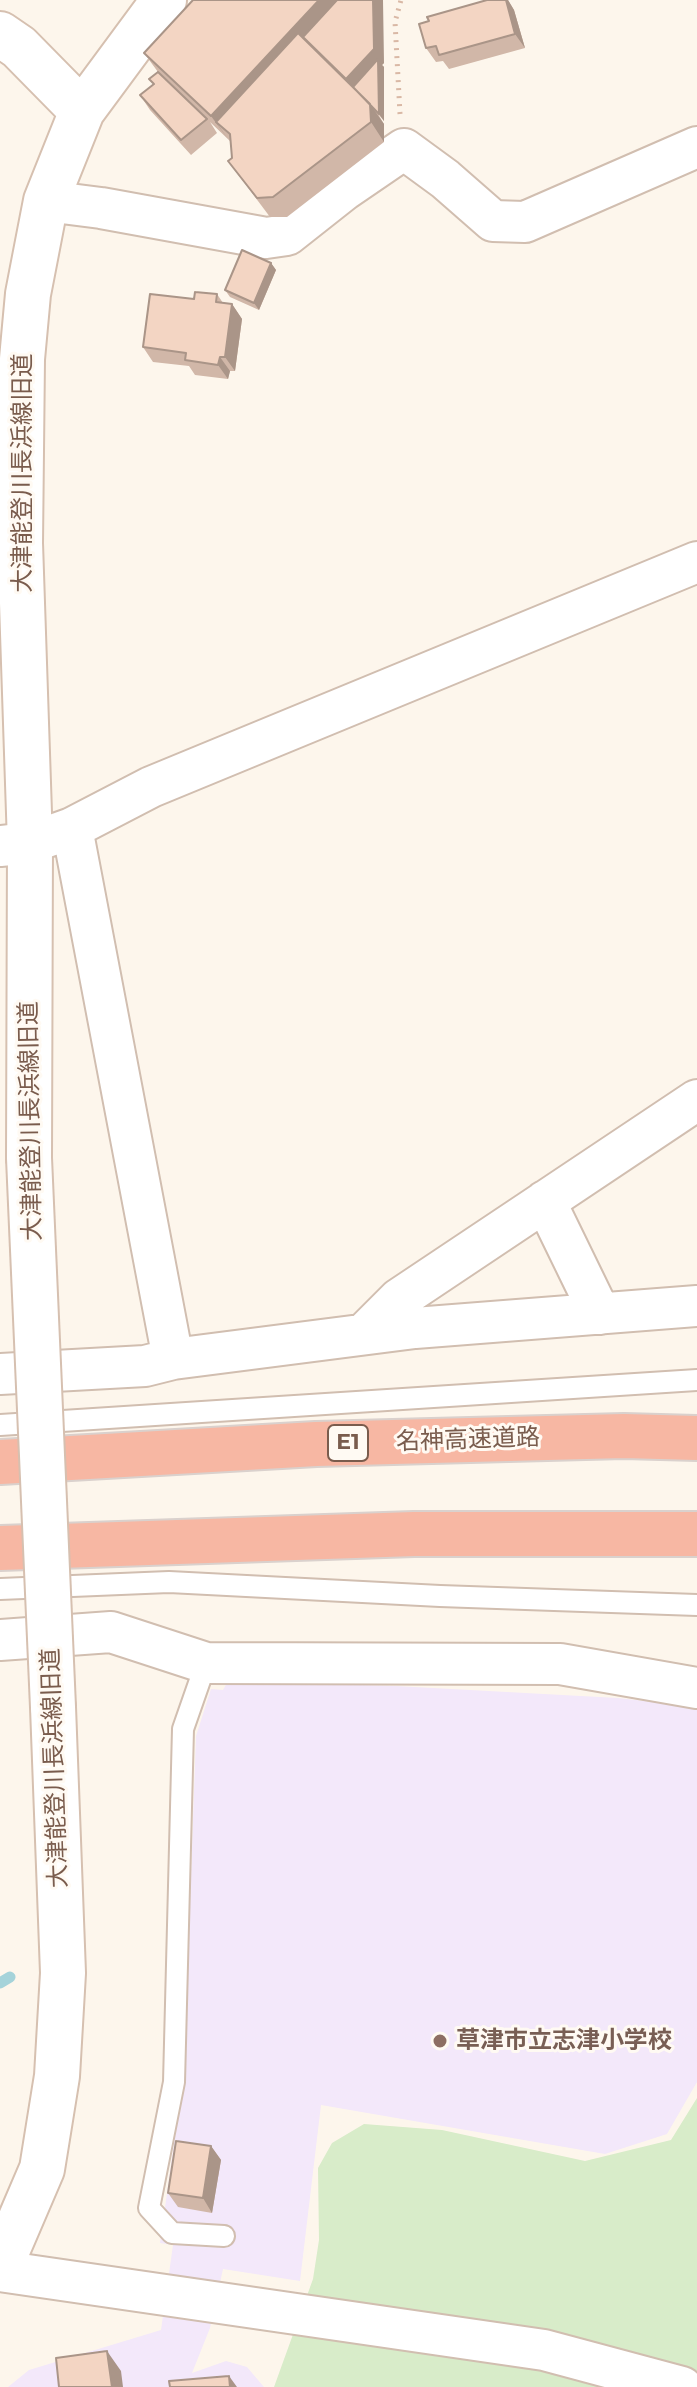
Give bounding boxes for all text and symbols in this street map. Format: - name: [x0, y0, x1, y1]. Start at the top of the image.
- street label: 大津能登川長浜線旧道: [9, 353, 37, 593]
- street label: 大津能登川長浜線旧道: [15, 1001, 47, 1241]
- street label: 名神高速道路: [396, 1423, 540, 1457]
- road number: E1: [328, 1425, 368, 1461]
- street label: 大津能登川長浜線旧道: [36, 1648, 74, 1888]
- place label: 草津市立志津小学校: [456, 2027, 672, 2055]
- marker: 草津市立志津小学校: [431, 2032, 449, 2050]

